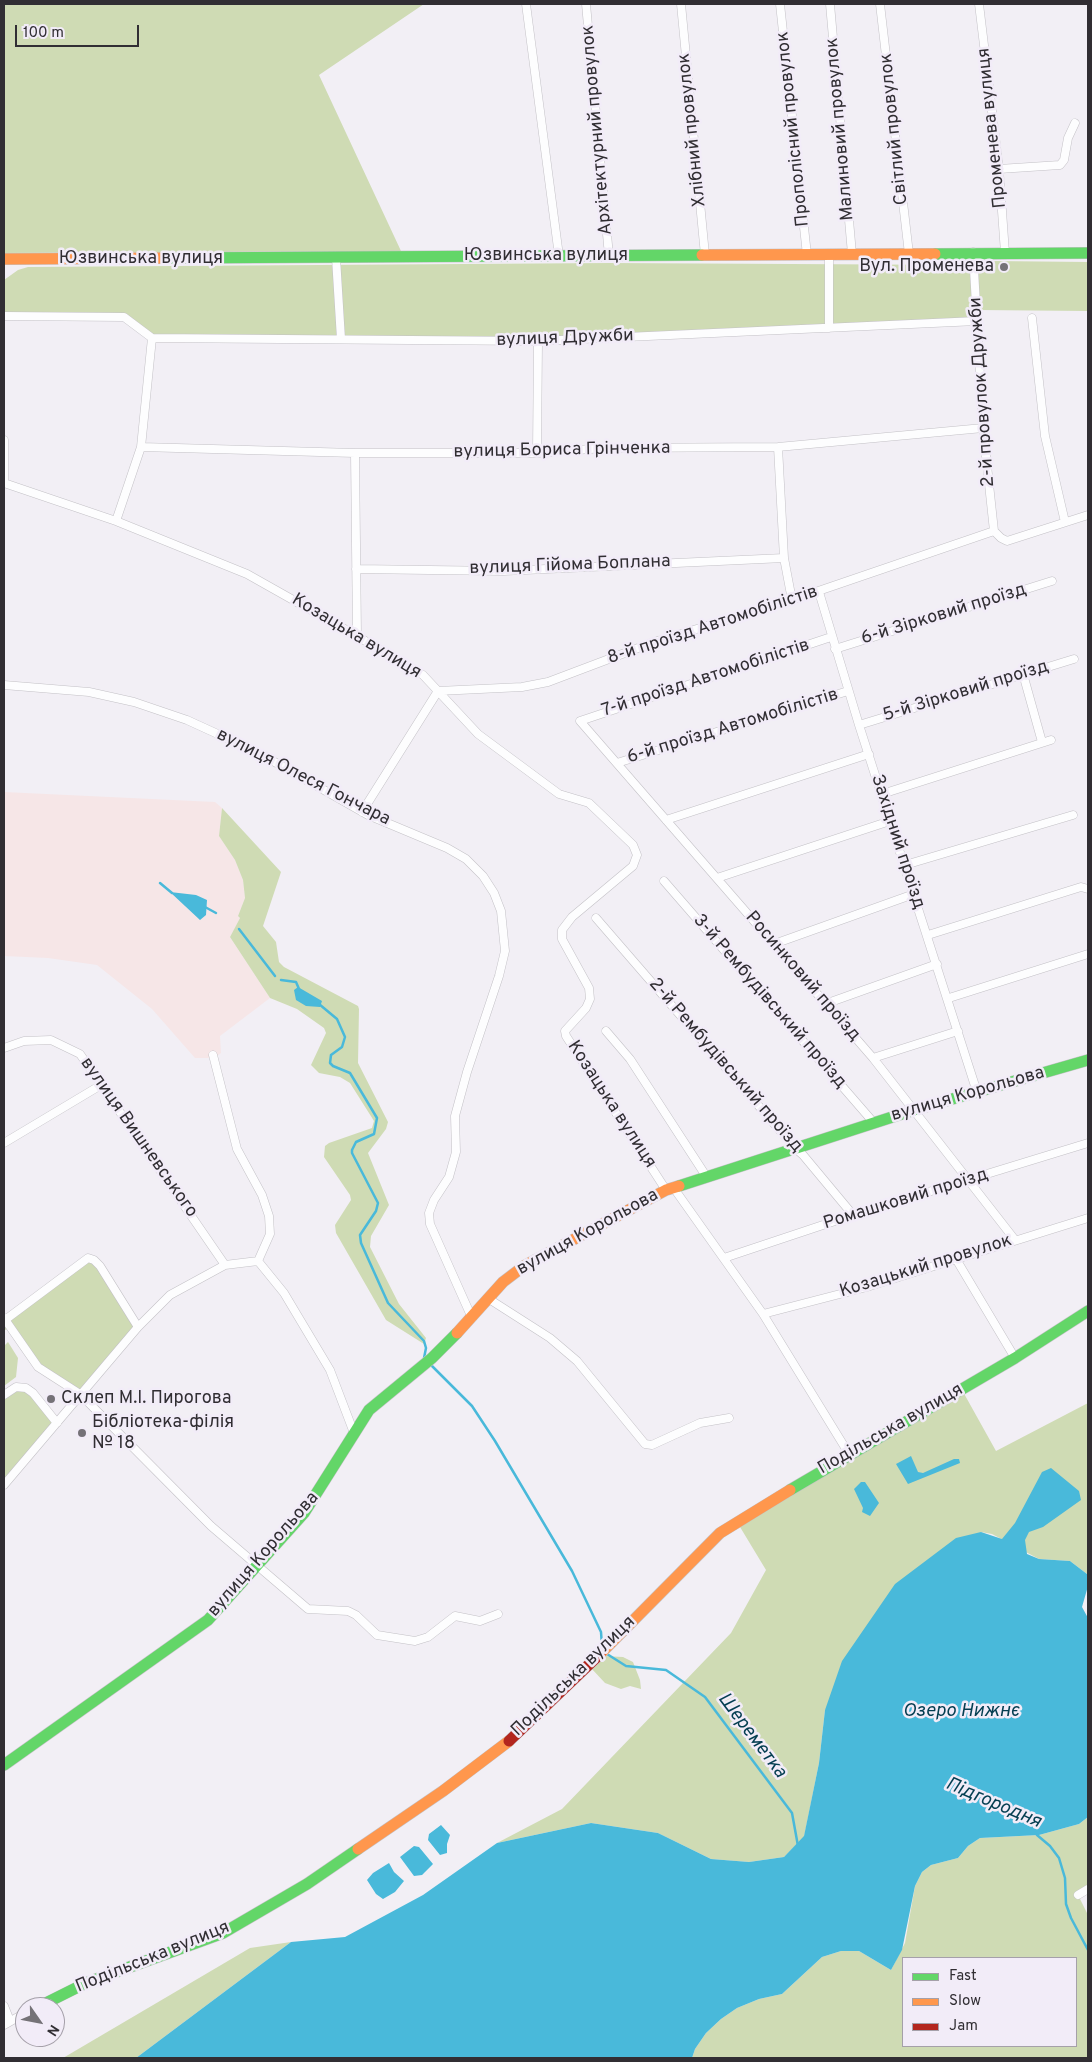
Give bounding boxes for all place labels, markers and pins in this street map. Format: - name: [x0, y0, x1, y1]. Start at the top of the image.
- place label: Вул. Променева: [859, 256, 994, 278]
- marker: Вул. Променева: [998, 261, 1010, 273]
- place label: Склеп М.І. Пирогова: [61, 1388, 231, 1410]
- marker: Склеп М.І. Пирогова: [45, 1393, 57, 1405]
- place label: Бібліотека-філія № 18: [92, 1412, 234, 1455]
- marker: Бібліотека-філія № 18: [76, 1427, 88, 1439]

